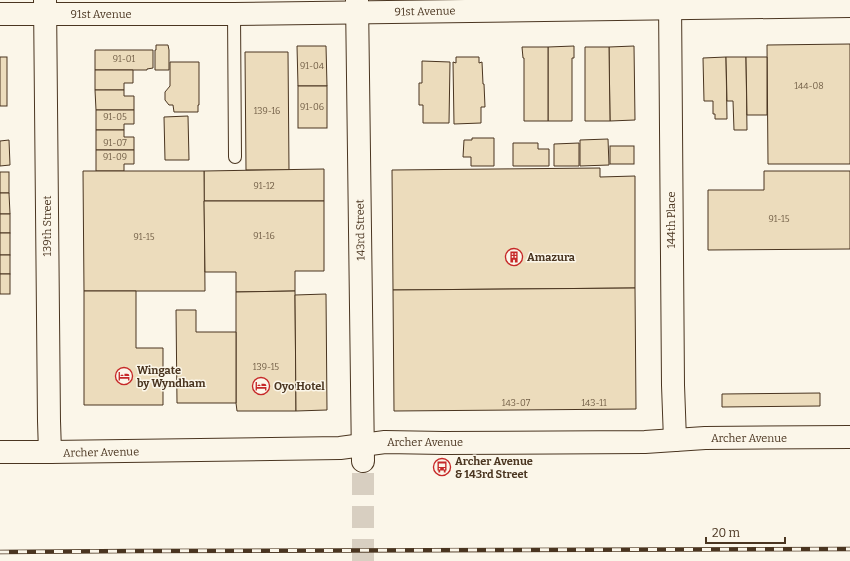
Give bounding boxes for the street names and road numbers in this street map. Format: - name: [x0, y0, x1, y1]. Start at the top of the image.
- street label: 91st Avenue: [394, 4, 456, 19]
- street label: 91st Avenue: [70, 8, 132, 21]
- street label: 144th Place: [665, 191, 678, 249]
- street label: 139th Street: [41, 195, 54, 257]
- street label: 143rd Street: [353, 199, 368, 261]
- street label: Archer Avenue: [711, 432, 787, 445]
- street label: Archer Avenue: [387, 436, 463, 449]
- street label: Archer Avenue: [63, 445, 139, 460]

